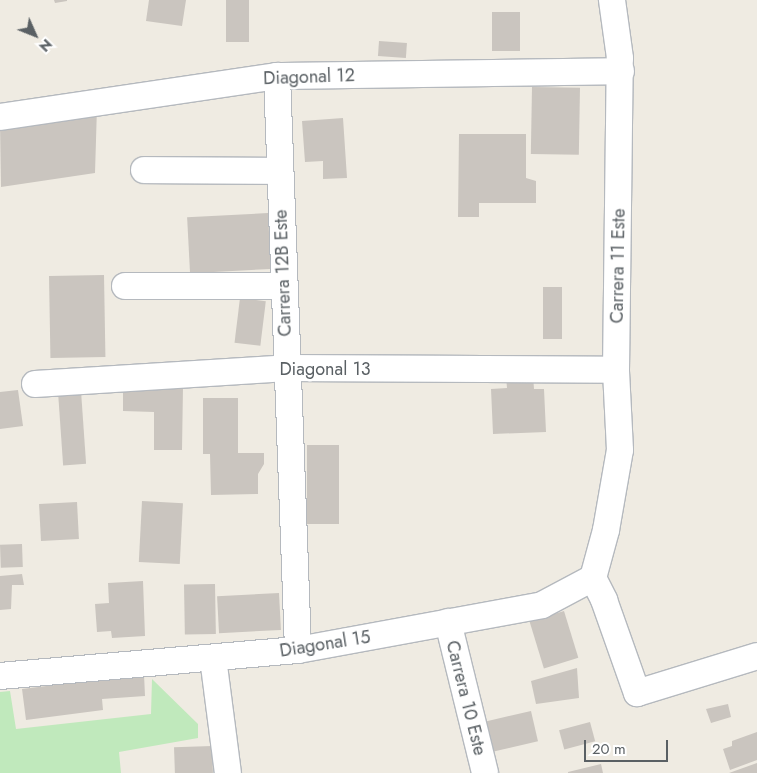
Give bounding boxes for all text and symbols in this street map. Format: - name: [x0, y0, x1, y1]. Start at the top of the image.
- north arrow: [10, 10, 60, 60]
- text: N: [35, 34, 57, 56]
- street label: Diagonal 12: [263, 65, 355, 89]
- street label: Carrera 11 Este: [606, 208, 630, 324]
- street label: Carrera 12B Este: [270, 209, 296, 337]
- street label: Diagonal 13: [279, 358, 371, 380]
- street label: Diagonal 15: [278, 626, 372, 662]
- street label: Carrera 10 Este: [441, 638, 491, 758]
- scale bar: [587, 730, 671, 762]
- text: 20 m: [592, 738, 626, 760]

